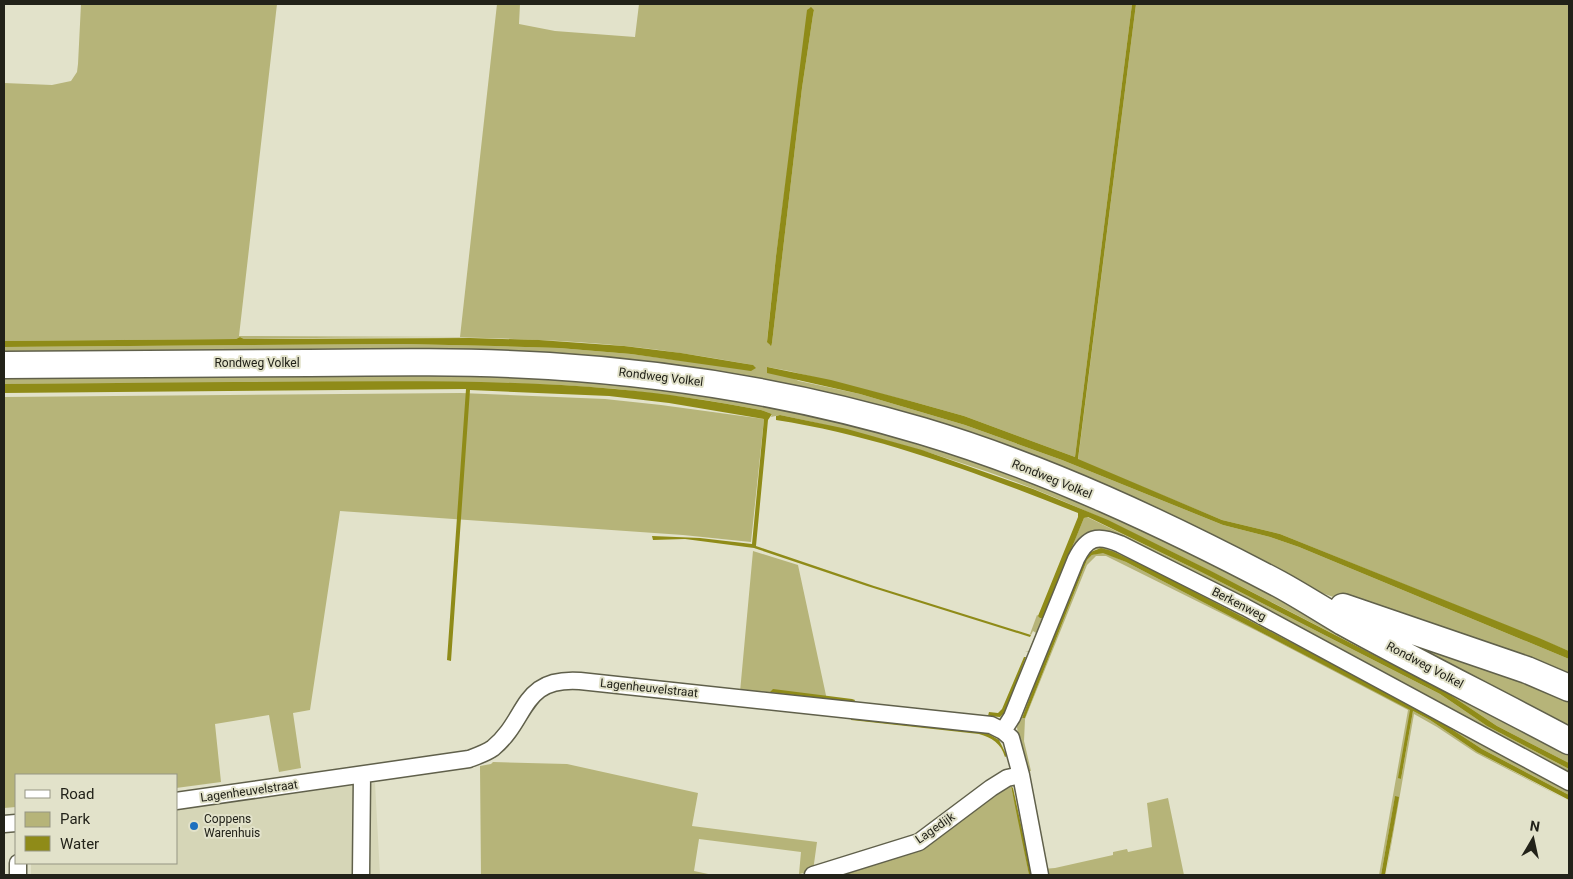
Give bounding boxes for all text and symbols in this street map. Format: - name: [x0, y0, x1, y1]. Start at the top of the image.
- street label: Rondweg Volkel: [214, 356, 300, 370]
- street label: Rondweg Volkel: [618, 365, 704, 389]
- street label: Rondweg Volkel: [1010, 457, 1094, 501]
- street label: Berkenweg: [1210, 584, 1268, 624]
- street label: Rondweg Volkel: [1384, 639, 1466, 691]
- street label: Lagenheuvelstraat: [599, 676, 699, 700]
- legend: [15, 774, 178, 864]
- street label: Lagenheuvelstraat: [199, 777, 299, 805]
- text: Road: [60, 785, 94, 803]
- street label: Lagedijk: [913, 809, 958, 847]
- text: Park: [60, 810, 91, 828]
- place label: Coppens Warenhuis: [204, 812, 260, 840]
- north arrow: [1508, 814, 1558, 864]
- text: N: [1529, 817, 1541, 835]
- marker: Coppens Warenhuis: [188, 820, 200, 832]
- text: Water: [60, 835, 99, 853]

